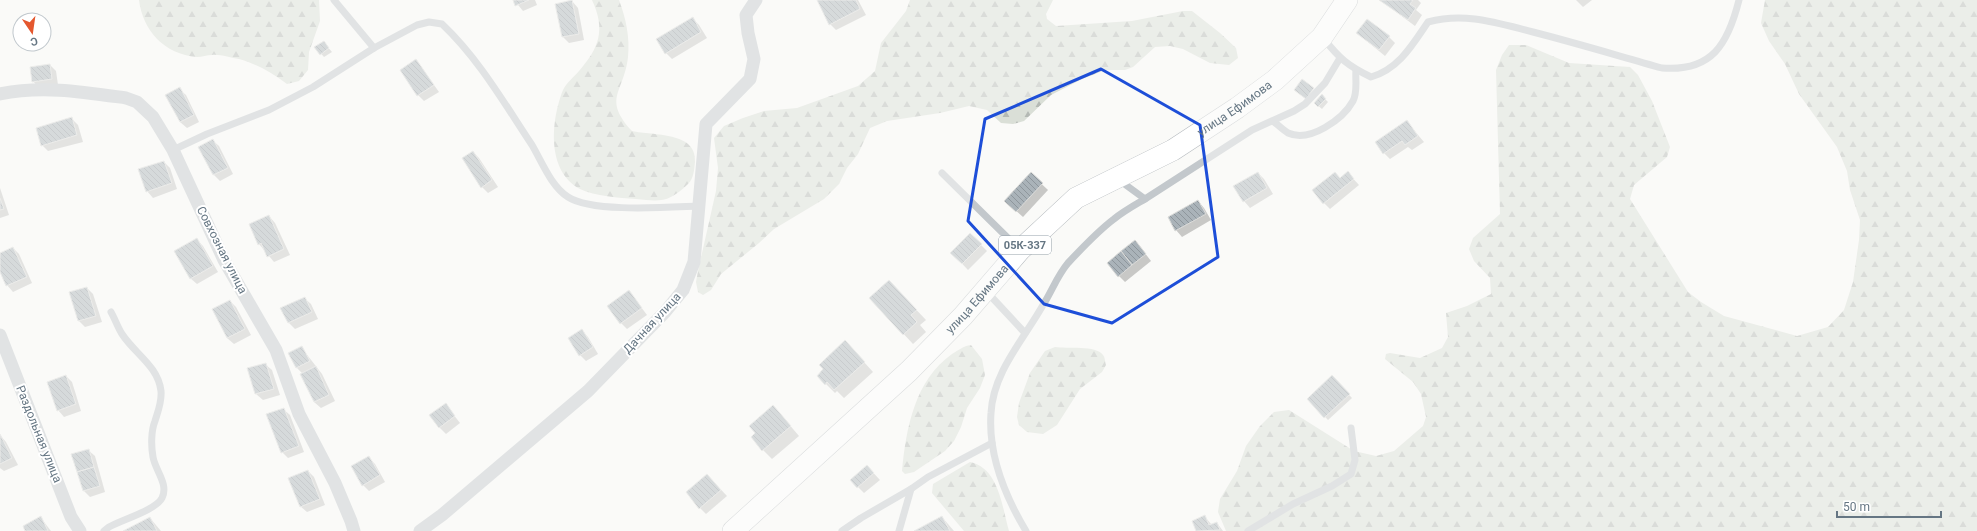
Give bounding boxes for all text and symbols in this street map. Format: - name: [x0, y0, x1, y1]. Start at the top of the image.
- north arrow: [12, 12, 52, 52]
- text: С: [29, 34, 39, 48]
- street label: улица Ефимова: [1195, 78, 1274, 139]
- street label: Совхозная улица: [194, 204, 250, 296]
- road number: 05К-337: [999, 236, 1051, 254]
- street label: улица Ефимова: [943, 262, 1011, 336]
- street label: Дачная улица: [620, 290, 684, 356]
- street label: Раздольная улица: [13, 383, 65, 485]
- scale bar: [1837, 493, 1941, 519]
- text: 50 m: [1843, 500, 1870, 514]

